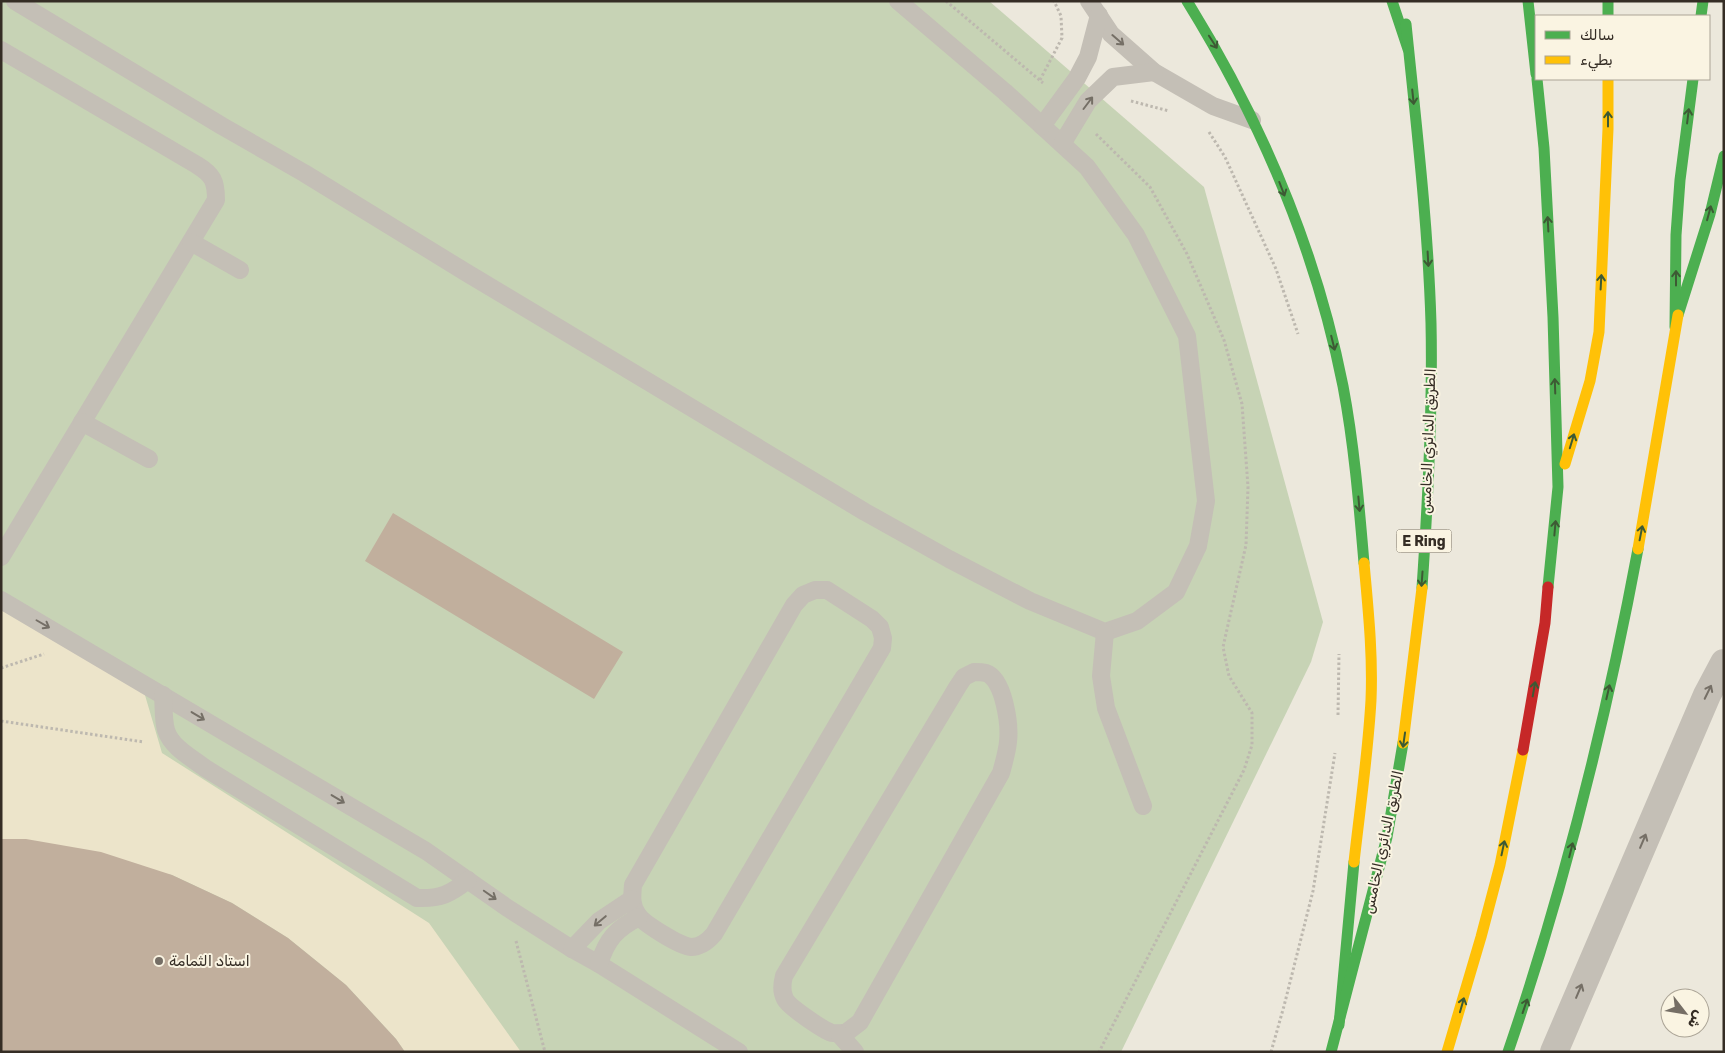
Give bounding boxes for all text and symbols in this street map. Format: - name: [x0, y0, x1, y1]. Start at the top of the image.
- legend: [1535, 15, 1710, 80]
- text: سالك: [1580, 26, 1615, 44]
- one-way arrow: [1111, 34, 1124, 45]
- one-way arrow: [1208, 35, 1218, 49]
- text: بطيء: [1580, 51, 1613, 72]
- one-way arrow: [1408, 89, 1418, 105]
- one-way arrow: [1083, 96, 1093, 110]
- one-way arrow: [1683, 108, 1693, 124]
- one-way arrow: [1603, 112, 1613, 128]
- one-way arrow: [1278, 181, 1288, 196]
- one-way arrow: [1705, 205, 1715, 221]
- one-way arrow: [1544, 216, 1553, 232]
- one-way arrow: [1423, 250, 1433, 267]
- one-way arrow: [1671, 270, 1681, 286]
- one-way arrow: [1597, 274, 1606, 290]
- one-way arrow: [1329, 335, 1338, 351]
- street label: الطريق الدائري الخامس: [1416, 368, 1441, 514]
- one-way arrow: [1551, 378, 1560, 394]
- one-way arrow: [1568, 433, 1578, 449]
- one-way arrow: [1354, 495, 1364, 511]
- one-way arrow: [1550, 520, 1559, 536]
- one-way arrow: [1637, 525, 1646, 541]
- road number: E Ring: [1396, 530, 1452, 552]
- one-way arrow: [1417, 570, 1426, 586]
- one-way arrow: [36, 620, 50, 630]
- one-way arrow: [1529, 681, 1539, 697]
- one-way arrow: [1604, 684, 1613, 700]
- one-way arrow: [1703, 685, 1713, 700]
- one-way arrow: [191, 712, 205, 722]
- one-way arrow: [1399, 732, 1409, 748]
- street label: الطريق الدائري الخامس: [1359, 769, 1408, 915]
- one-way arrow: [330, 795, 345, 804]
- one-way arrow: [1639, 834, 1649, 849]
- one-way arrow: [1499, 841, 1508, 857]
- one-way arrow: [1567, 843, 1576, 859]
- one-way arrow: [483, 890, 497, 900]
- one-way arrow: [593, 916, 606, 927]
- place label: استاد الثمامة: [169, 952, 250, 970]
- marker: استاد الثمامة: [153, 955, 165, 967]
- one-way arrow: [1575, 984, 1585, 999]
- north arrow: [1660, 988, 1710, 1038]
- one-way arrow: [1457, 998, 1467, 1014]
- one-way arrow: [1520, 998, 1530, 1014]
- text: ش: [1684, 1007, 1708, 1032]

